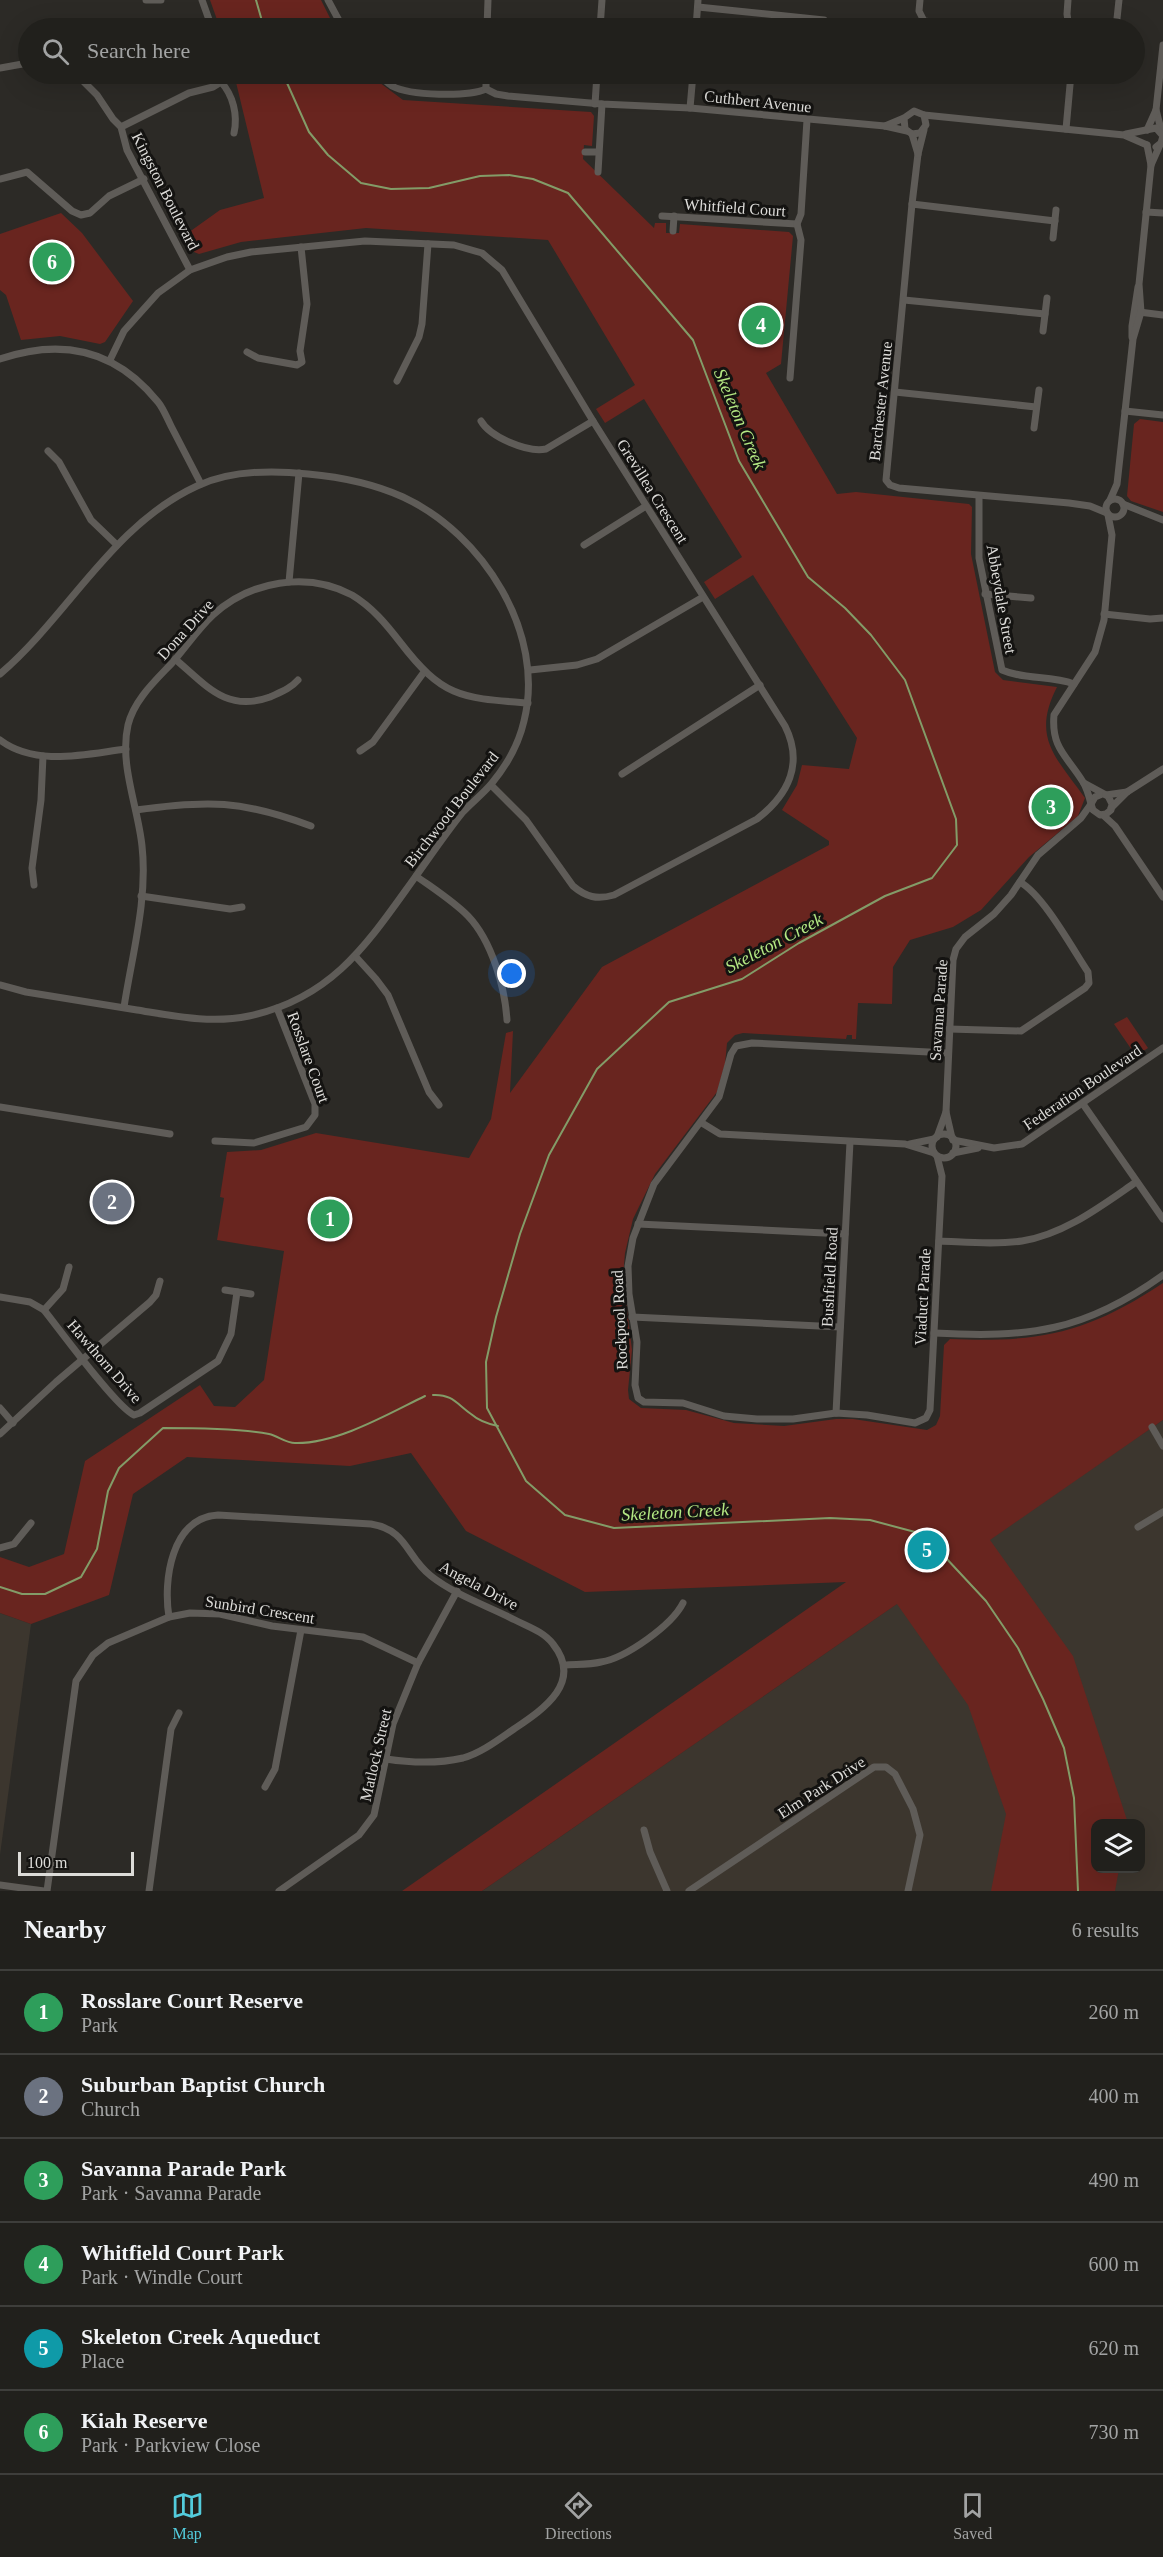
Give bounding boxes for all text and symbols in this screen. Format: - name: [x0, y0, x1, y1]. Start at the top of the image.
- search box: [18, 18, 1145, 84]
- icon: search: [39, 35, 72, 68]
- text: Search here: [87, 38, 190, 63]
- street label: Cuthbert Avenue: [704, 87, 812, 116]
- street label: Kingston Boulevard: [128, 130, 202, 253]
- street label: Whitfield Court: [684, 195, 787, 220]
- pin: 6: [32, 240, 72, 284]
- pin: 4: [742, 302, 780, 348]
- street label: Barchester Avenue: [866, 340, 895, 462]
- water label: Skeleton Creek: [710, 365, 771, 473]
- street label: Grevillea Crescent: [614, 436, 692, 547]
- street label: Abbeydale Street: [983, 543, 1020, 656]
- street label: Dona Drive: [154, 596, 217, 663]
- street label: Birchwood Boulevard: [401, 748, 502, 870]
- pin: 3: [1032, 784, 1070, 830]
- water label: Skeleton Creek: [722, 908, 827, 977]
- your location: [497, 959, 526, 988]
- street label: Savanna Parade: [926, 959, 951, 1061]
- street label: Rosslare Court: [284, 1009, 333, 1105]
- street label: Federation Boulevard: [1020, 1041, 1145, 1133]
- pin: 2: [92, 1180, 132, 1224]
- pin: 1: [310, 1196, 350, 1242]
- street label: Bushfield Road: [818, 1227, 841, 1327]
- street label: Viaduct Parade: [911, 1248, 934, 1346]
- street label: Rockpool Road: [608, 1270, 632, 1370]
- street label: Hawthorn Drive: [64, 1316, 145, 1406]
- water label: Skeleton Creek: [621, 1499, 730, 1525]
- pin: 5: [908, 1528, 946, 1572]
- street label: Angela Drive: [436, 1558, 521, 1614]
- street label: Sunbird Crescent: [204, 1592, 316, 1627]
- street label: Matlock Street: [357, 1707, 395, 1803]
- street label: Elm Park Drive: [775, 1753, 868, 1822]
- map controls: [1091, 1819, 1145, 1873]
- button: layers: [1091, 1819, 1145, 1873]
- scale bar: [18, 1849, 134, 1876]
- text: 100 m: [27, 1854, 67, 1871]
- text: Nearby: [24, 1915, 106, 1944]
- text: 6 results: [1072, 1919, 1139, 1941]
- text: Rosslare Court Reserve: [81, 1988, 303, 2013]
- text: 1: [39, 2001, 49, 2023]
- text: 260 m: [1088, 2001, 1139, 2023]
- text: Park: [81, 2014, 118, 2036]
- text: Suburban Baptist Church: [81, 2072, 325, 2097]
- text: 2: [39, 2085, 49, 2107]
- text: 400 m: [1088, 2085, 1139, 2107]
- text: Church: [81, 2098, 140, 2120]
- text: Savanna Parade Park: [81, 2156, 286, 2181]
- text: 3: [39, 2169, 49, 2191]
- text: 490 m: [1088, 2169, 1139, 2191]
- text: Park · Savanna Parade: [81, 2182, 262, 2204]
- text: Whitfield Court Park: [81, 2240, 284, 2265]
- text: 4: [39, 2253, 49, 2275]
- text: 600 m: [1088, 2253, 1139, 2275]
- text: Park · Windle Court: [81, 2266, 243, 2288]
- text: Skeleton Creek Aqueduct: [81, 2324, 320, 2349]
- text: 5: [39, 2337, 49, 2359]
- text: 620 m: [1088, 2337, 1139, 2359]
- text: Place: [81, 2350, 124, 2372]
- text: Kiah Reserve: [81, 2408, 207, 2433]
- text: 6: [39, 2421, 49, 2443]
- text: 730 m: [1088, 2421, 1139, 2443]
- text: Park · Parkview Close: [81, 2434, 260, 2456]
- tab: Map: [171, 2489, 204, 2543]
- tab: Directions: [545, 2489, 612, 2543]
- tab: Saved: [953, 2489, 992, 2543]

